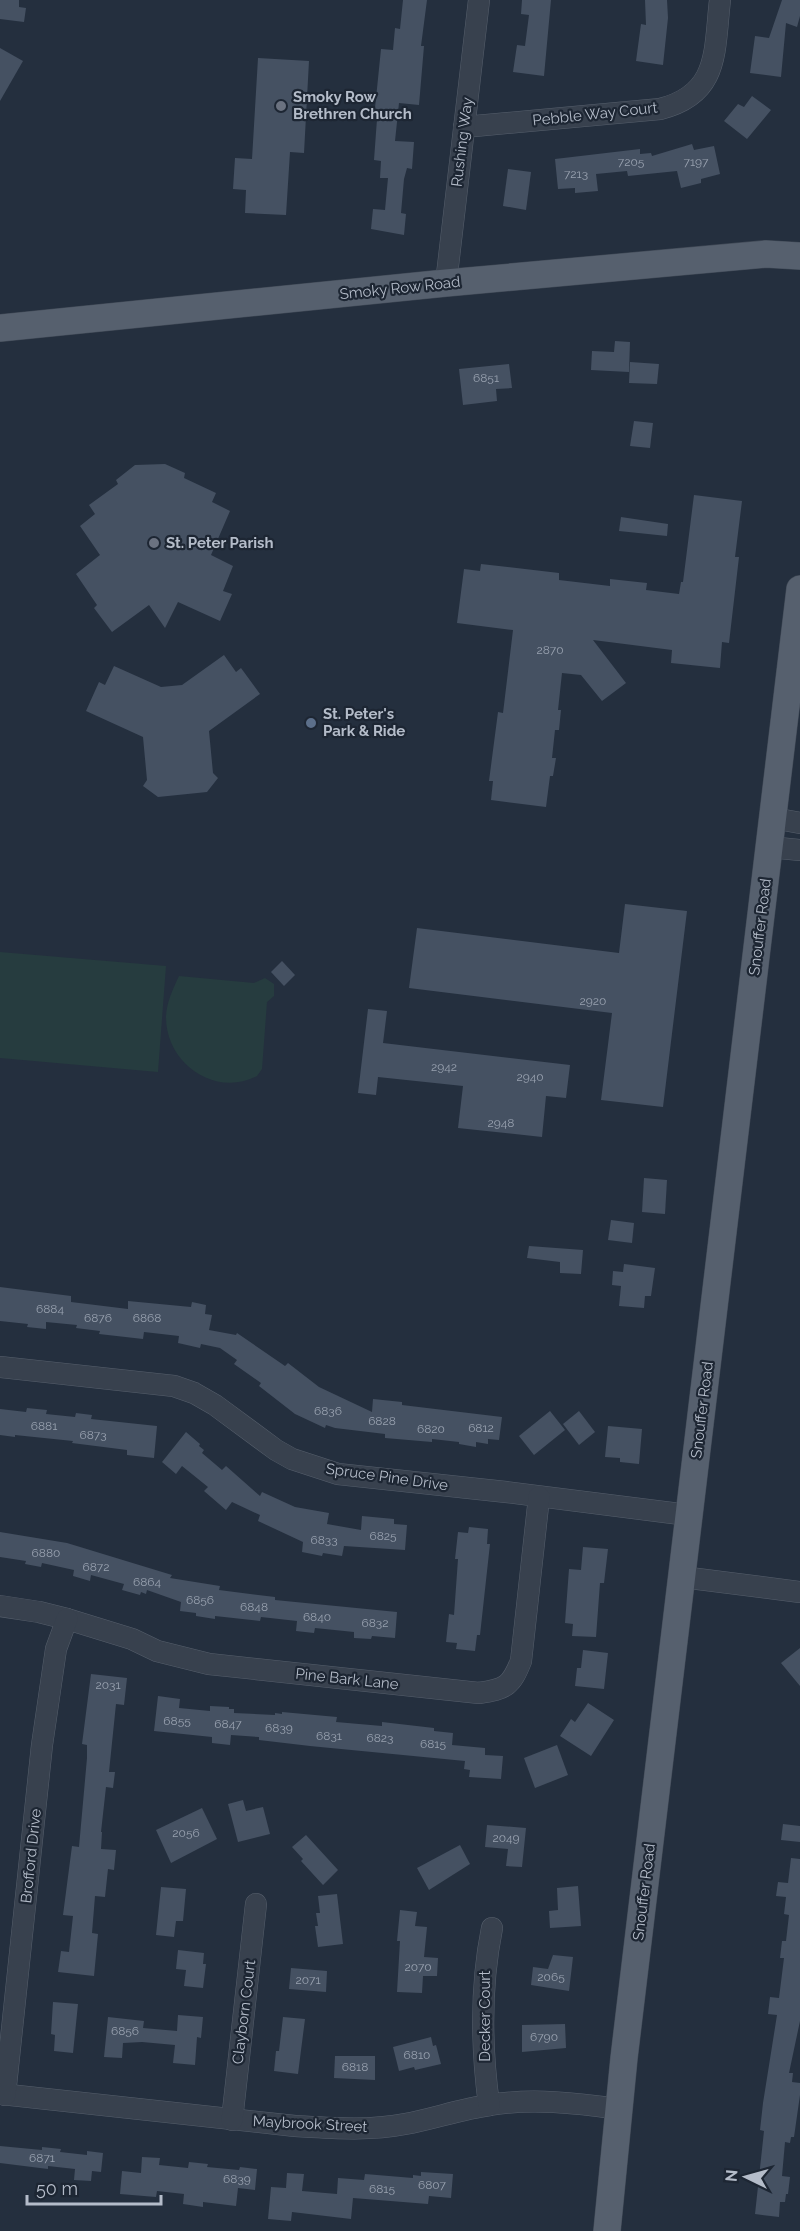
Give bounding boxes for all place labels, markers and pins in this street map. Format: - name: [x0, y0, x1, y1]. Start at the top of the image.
- place label: Smoky Row Brethren Church: [293, 88, 412, 123]
- marker: Smoky Row Brethren Church: [274, 99, 288, 113]
- place label: St. Peter Parish: [166, 534, 274, 552]
- marker: St. Peter Parish: [147, 536, 161, 550]
- place label: St. Peter's Park & Ride: [323, 705, 405, 740]
- marker: St. Peter's Park & Ride: [304, 716, 318, 730]

